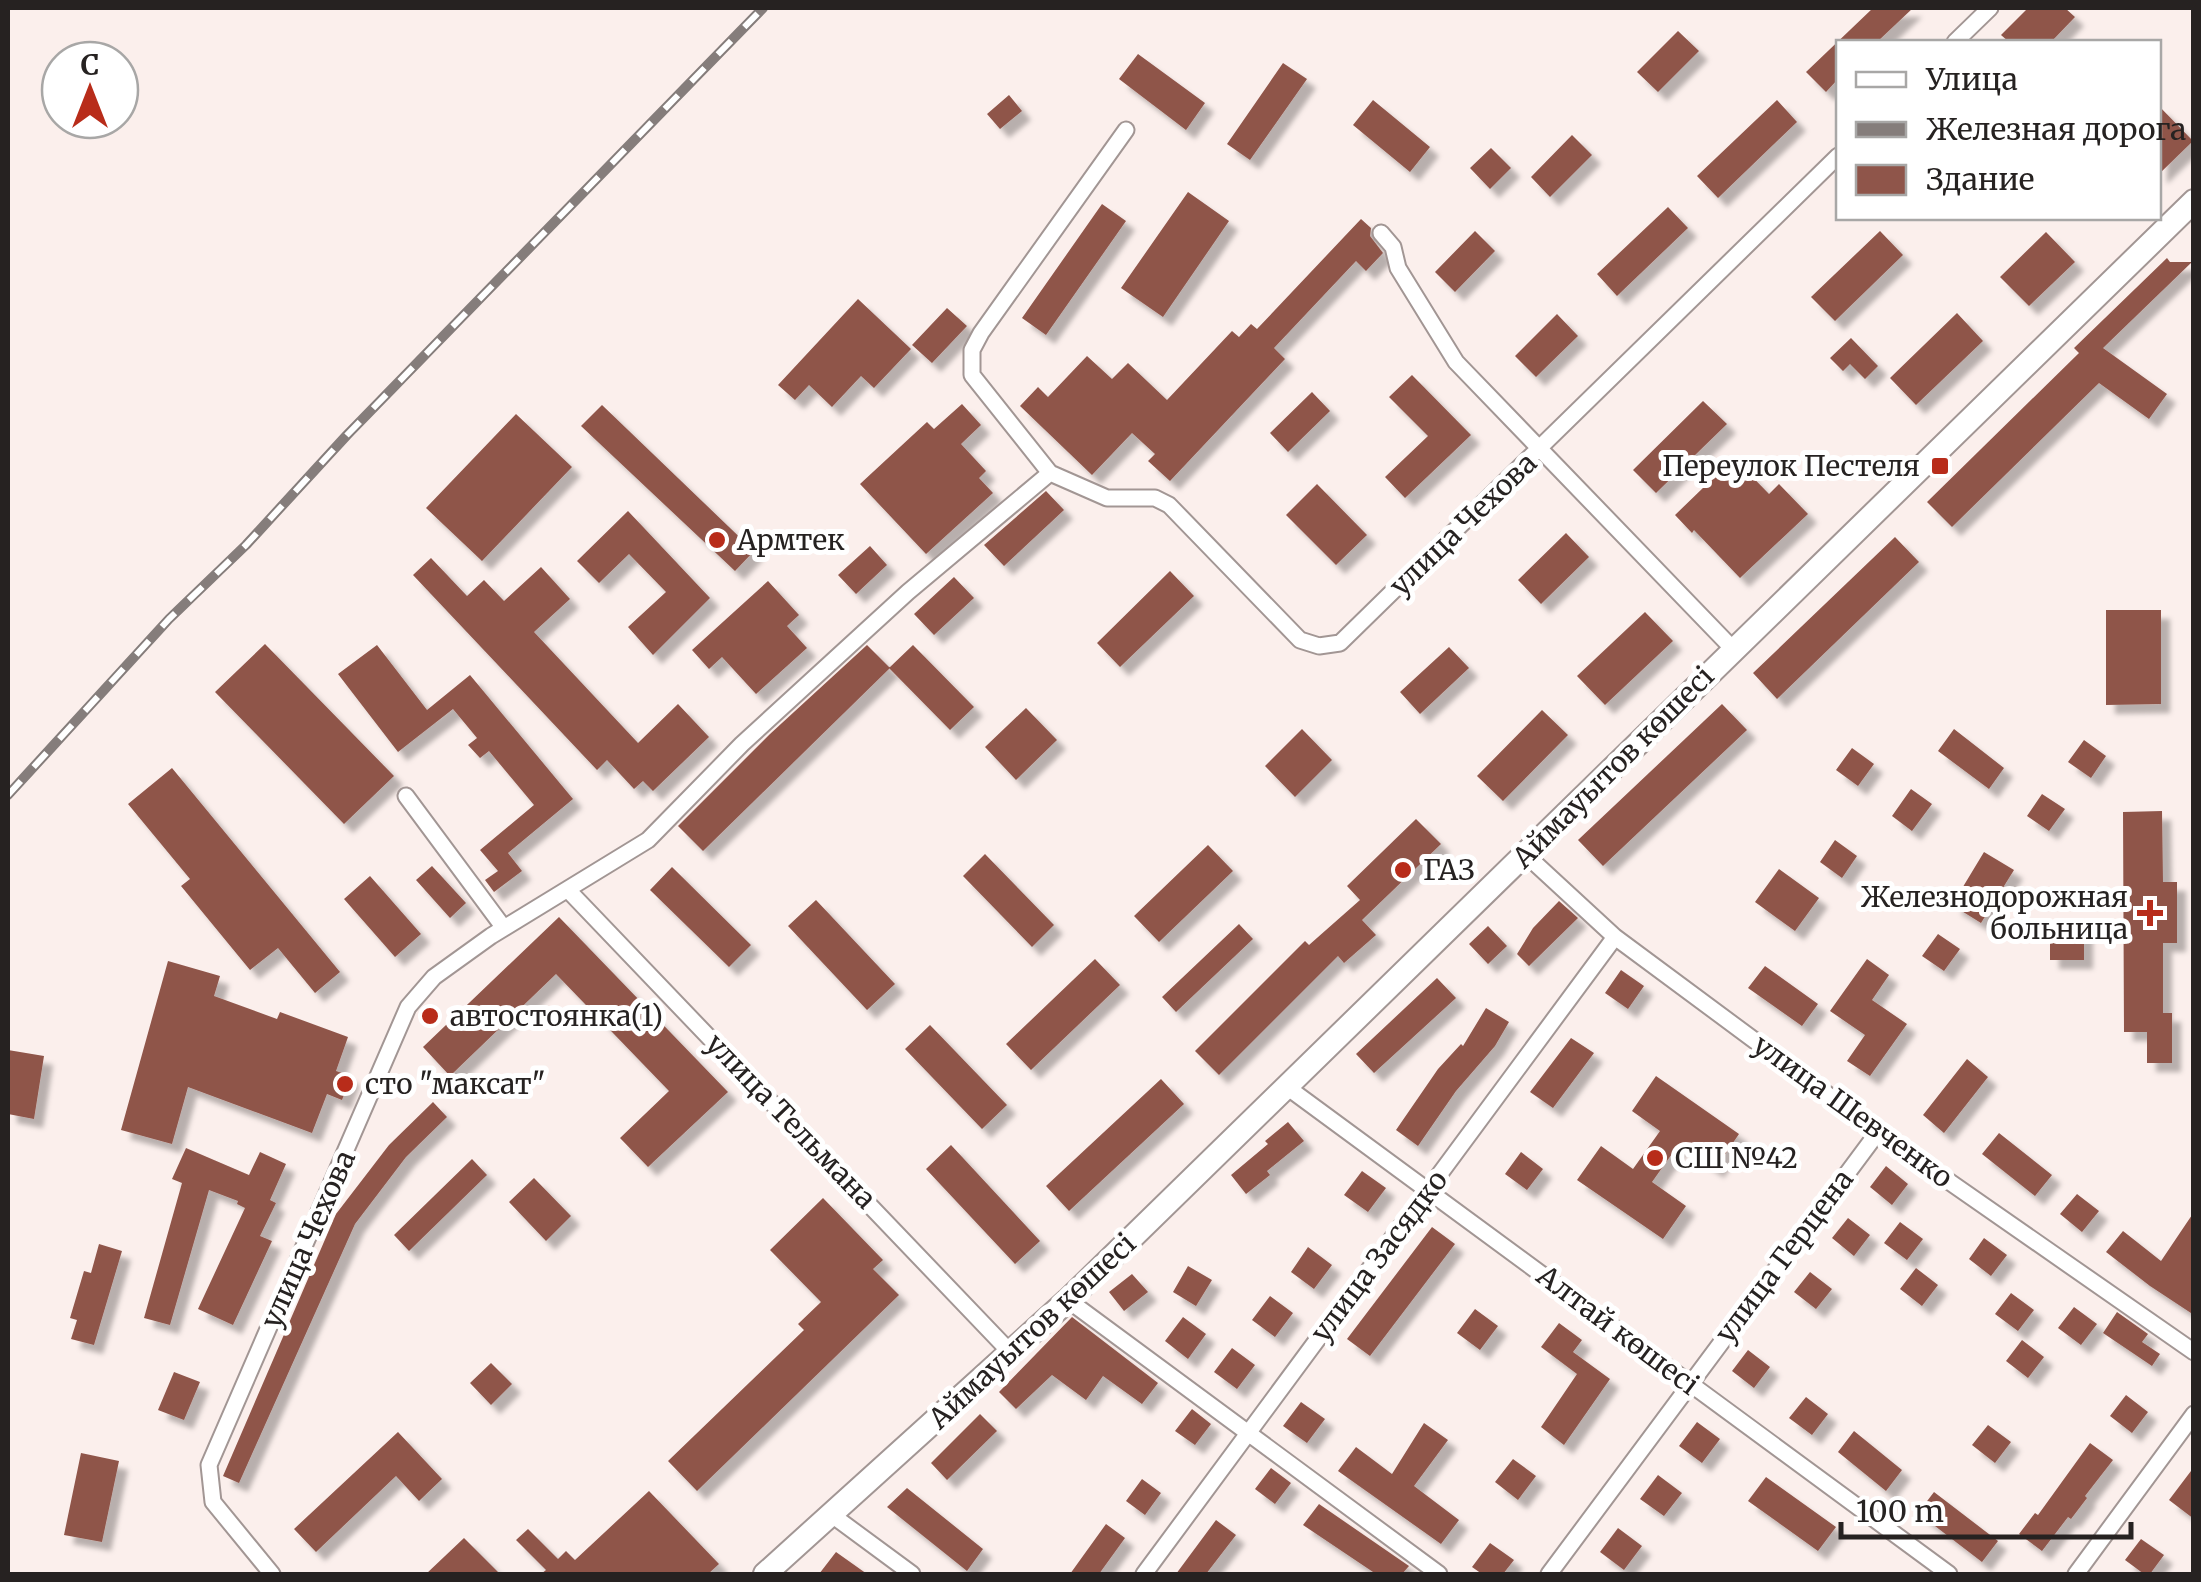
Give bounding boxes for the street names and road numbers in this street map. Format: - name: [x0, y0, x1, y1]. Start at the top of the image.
- street label: улица Чехова: [1382, 445, 1544, 603]
- street label: Аймауытов көшесі: [1504, 659, 1721, 876]
- street label: улица Тельмана: [698, 1026, 884, 1216]
- street label: улица Шевченко: [1746, 1026, 1960, 1196]
- street label: улица Чехова: [253, 1145, 363, 1333]
- street label: улица Герцена: [1707, 1162, 1861, 1350]
- street label: улица Засядко: [1303, 1163, 1455, 1349]
- street label: Аймауытов көшесі: [920, 1226, 1143, 1437]
- street label: Алтай көшесі: [1529, 1257, 1706, 1403]

